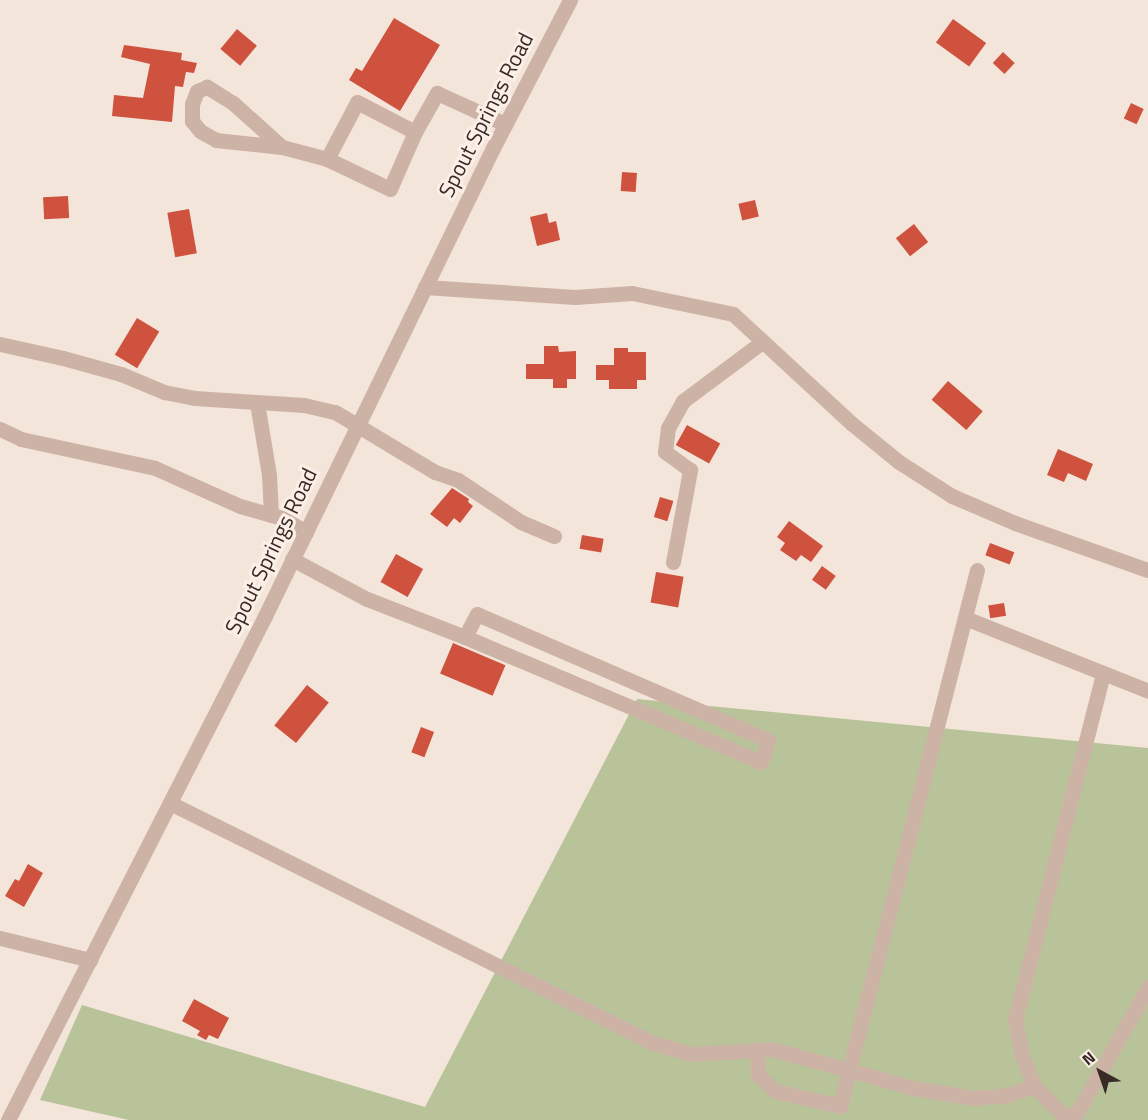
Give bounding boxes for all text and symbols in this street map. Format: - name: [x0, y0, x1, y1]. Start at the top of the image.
- street label: Spout Springs Road: [433, 28, 539, 202]
- street label: Spout Springs Road: [219, 464, 323, 638]
- north arrow: [1070, 1042, 1130, 1102]
- text: N: [1076, 1045, 1100, 1071]

